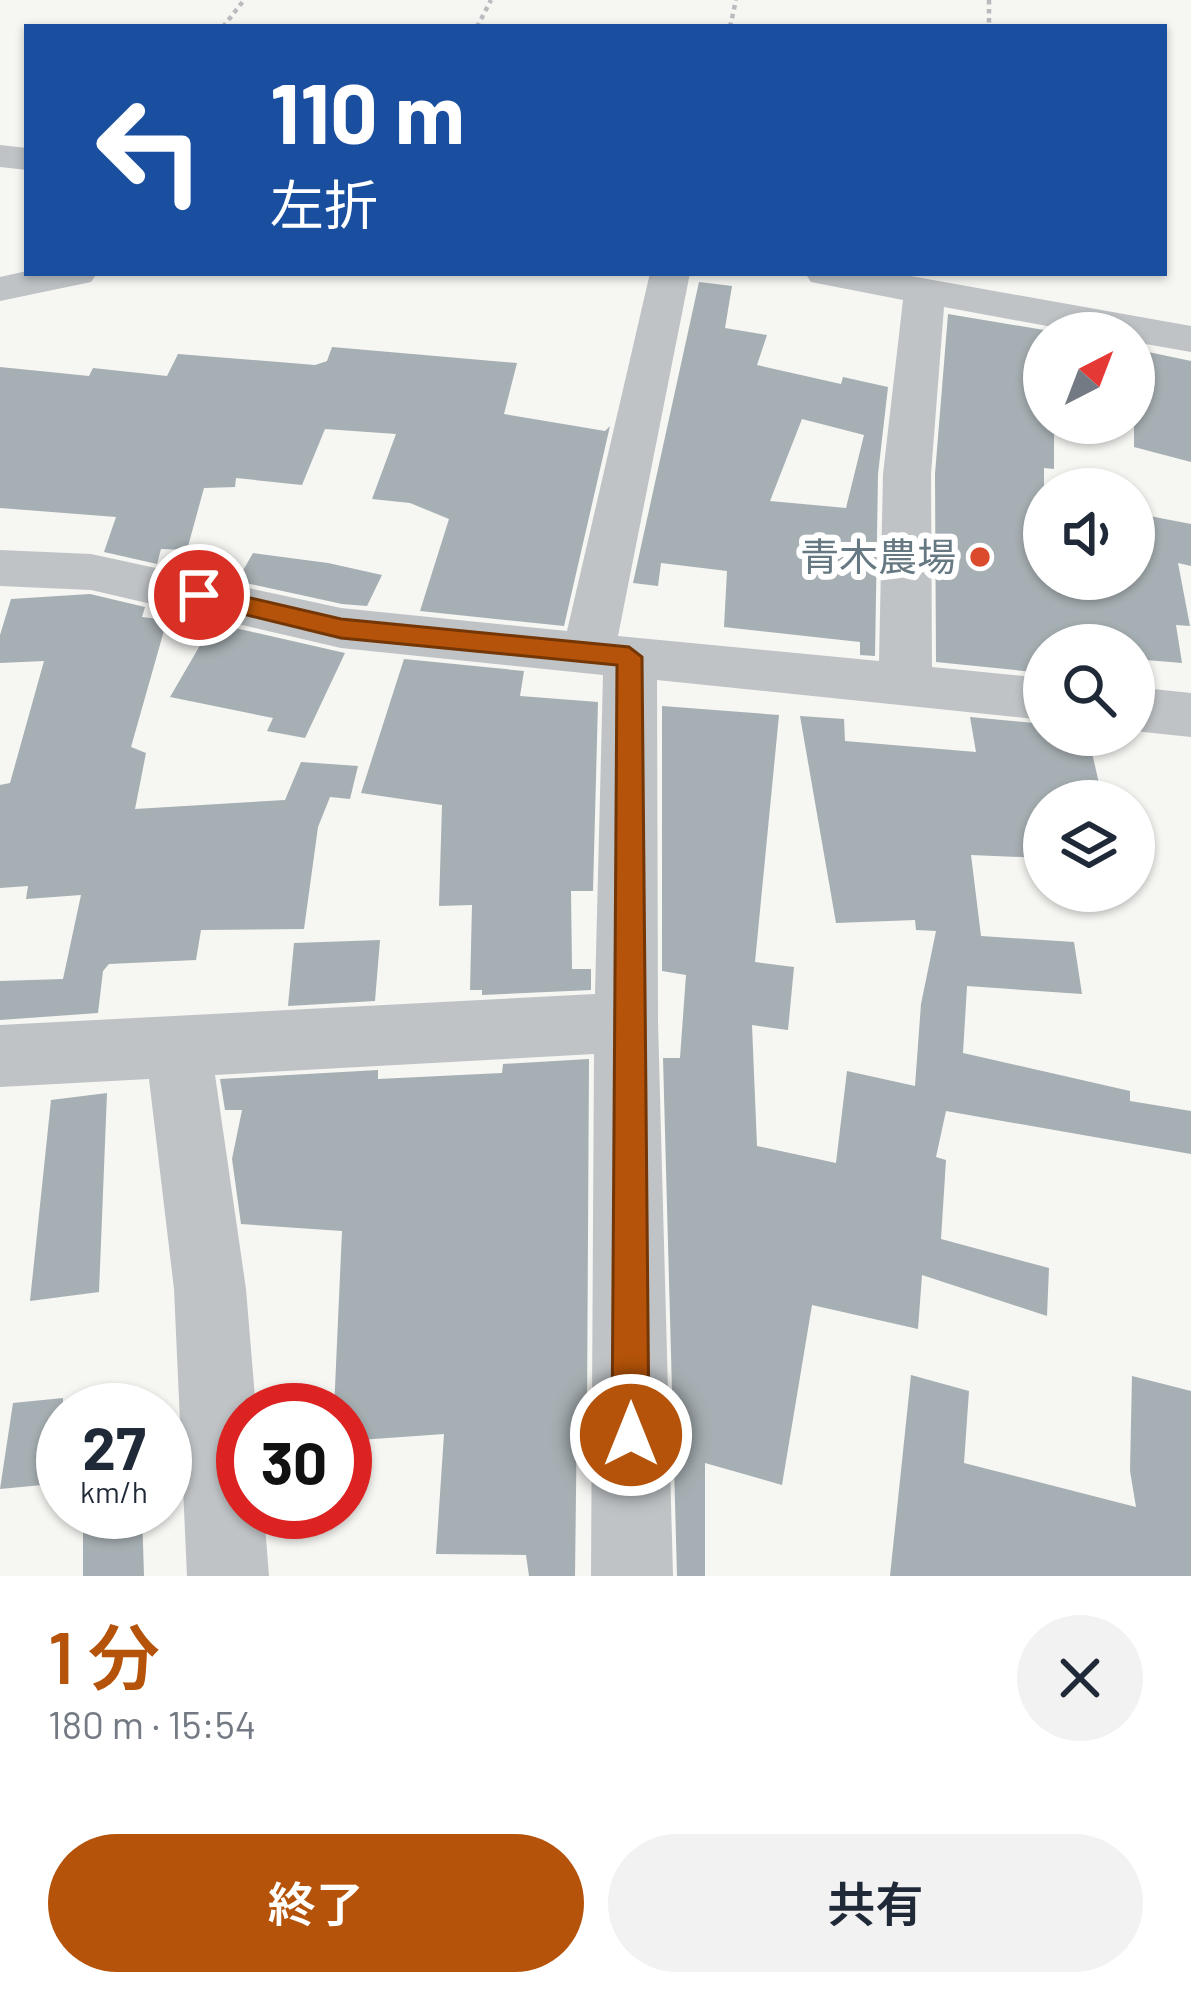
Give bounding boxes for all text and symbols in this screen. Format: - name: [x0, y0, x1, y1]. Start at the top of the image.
- text: 110 m: [270, 60, 465, 161]
- icon: left: [72, 72, 228, 228]
- text: 左折: [270, 171, 378, 236]
- north arrow: [1023, 312, 1155, 444]
- map controls: [1023, 312, 1155, 912]
- button: sound: [1023, 468, 1155, 600]
- place label: 青木農場: [800, 532, 956, 579]
- pin: [148, 544, 250, 646]
- marker: 青木農場: [967, 544, 993, 570]
- icon: arrive: [166, 562, 232, 628]
- button: search: [1023, 624, 1155, 756]
- button: layers: [1023, 780, 1155, 912]
- position arrow: [568, 1372, 694, 1498]
- speed limit sign: 30: [216, 1383, 372, 1539]
- text: 27: [82, 1410, 146, 1482]
- text: km/h: [80, 1473, 148, 1509]
- text: 1 分: [48, 1612, 160, 1698]
- button: close: [1017, 1615, 1143, 1741]
- text: 180 m · 15:54: [48, 1700, 256, 1747]
- button: 終了: [48, 1834, 584, 1972]
- button: 共有: [608, 1834, 1143, 1972]

